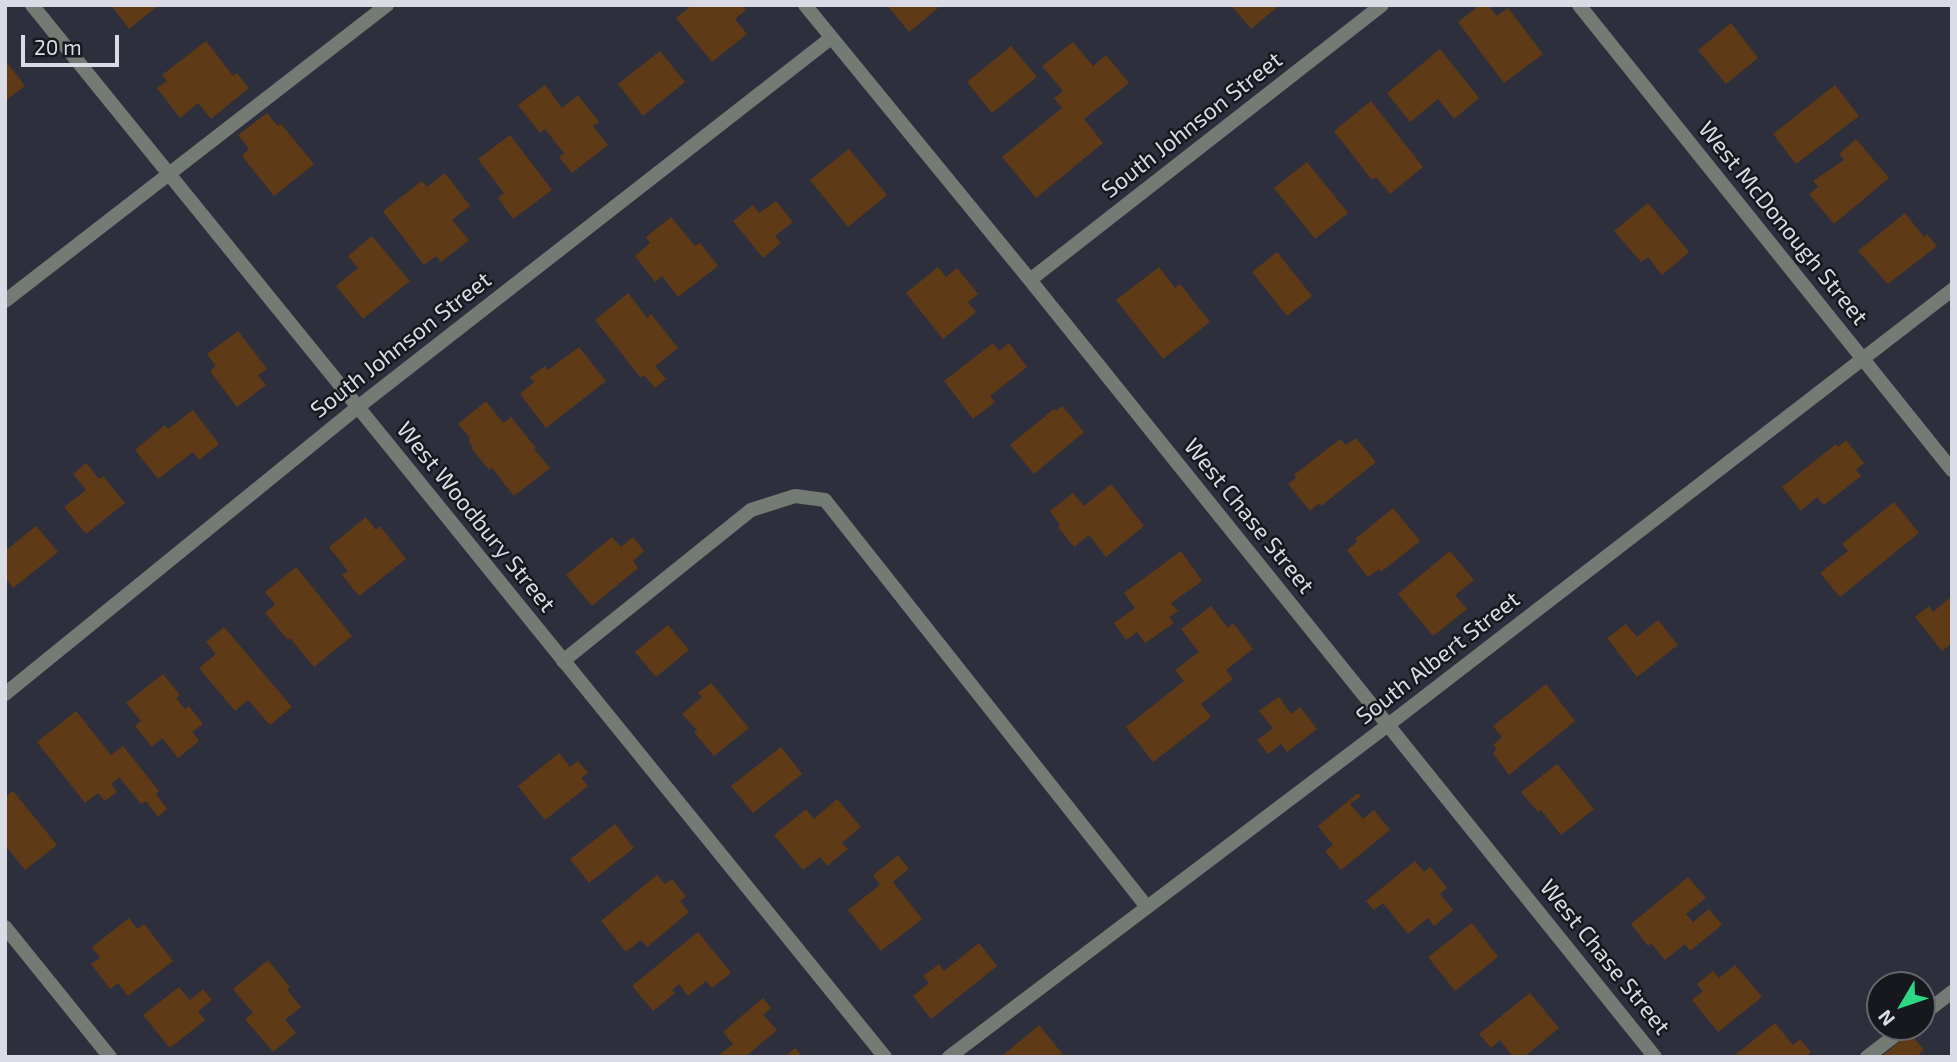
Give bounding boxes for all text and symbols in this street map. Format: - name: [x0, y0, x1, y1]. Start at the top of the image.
- scale bar: [24, 21, 122, 65]
- text: 20 m: [34, 34, 82, 59]
- street label: South Johnson Street: [1096, 46, 1288, 204]
- street label: West McDonough Street: [1692, 116, 1874, 330]
- street label: South Johnson Street: [305, 266, 497, 424]
- street label: West Woodbury Street: [391, 416, 561, 618]
- street label: West Chase Street: [1178, 433, 1320, 599]
- street label: South Albert Street: [1351, 586, 1525, 730]
- street label: West Chase Street: [1534, 874, 1676, 1040]
- north arrow: [1866, 971, 1936, 1041]
- text: N: [1873, 1006, 1899, 1031]

